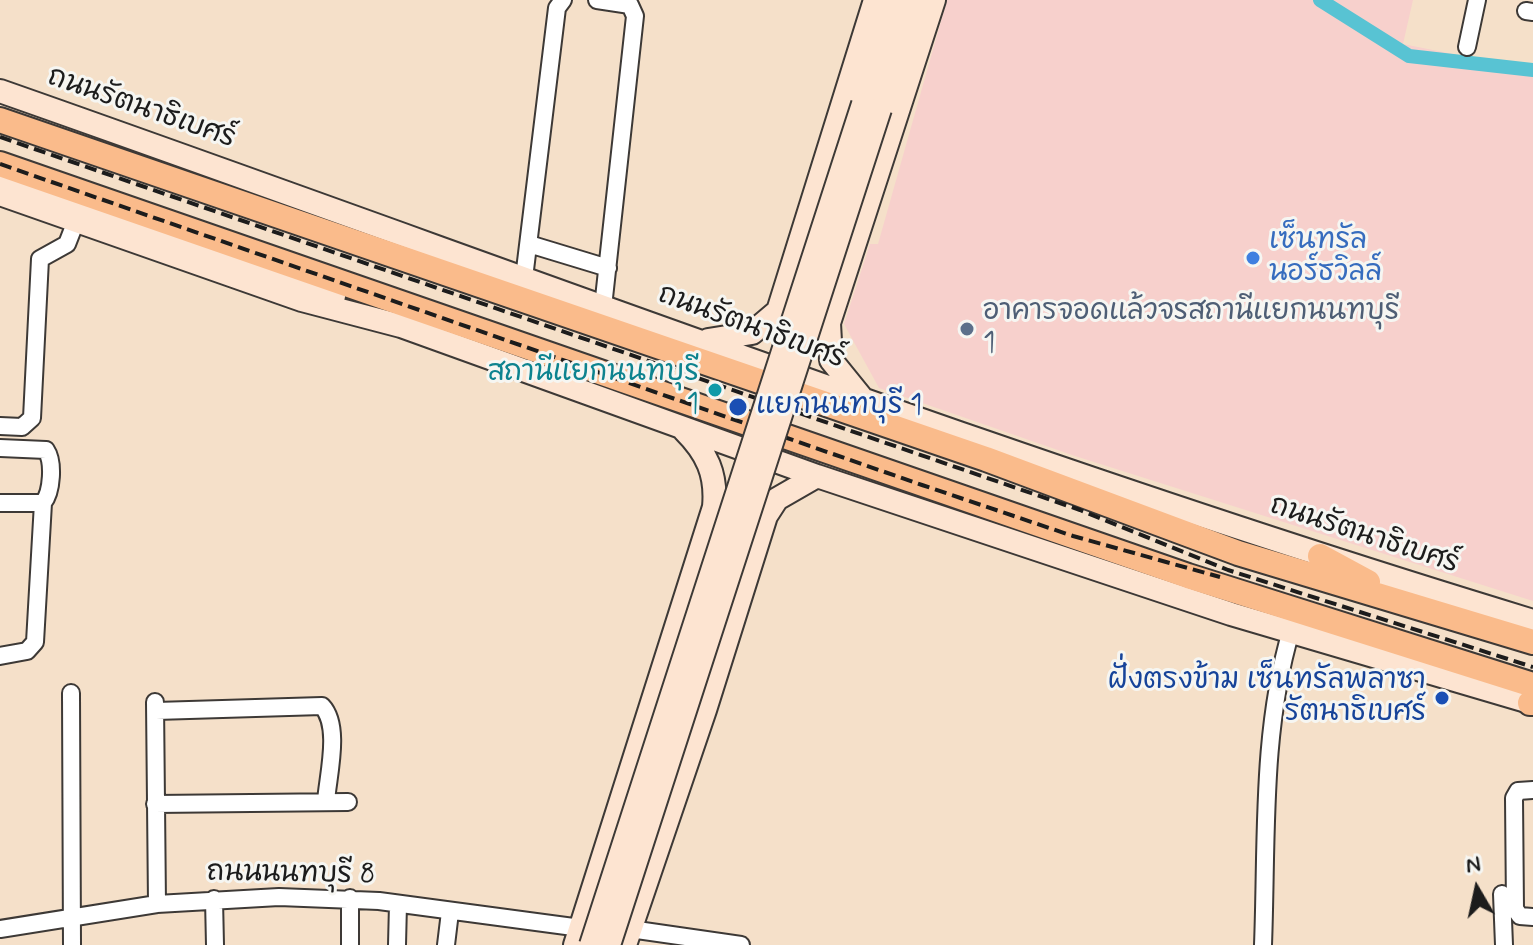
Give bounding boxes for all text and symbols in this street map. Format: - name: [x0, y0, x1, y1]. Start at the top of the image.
- street label: ถนนรัตนาธิเบศร์: [43, 61, 239, 157]
- place label: เซ็นทรัล นอร์ธวิลล์: [1269, 225, 1382, 291]
- marker: เซ็นทรัล นอร์ธวิลล์: [1244, 249, 1262, 267]
- street label: ถนนรัตนาธิเบศร์: [653, 279, 849, 377]
- place label: อาคารจอดแล้วจรสถานีแยกนนทบุรี 1: [983, 296, 1399, 362]
- marker: อาคารจอดแล้วจรสถานีแยกนนทบุรี 1: [958, 320, 976, 338]
- place label: สถานีแยกนนทบุรี 1: [488, 357, 699, 423]
- marker: สถานีแยกนนทบุรี 1: [706, 381, 724, 399]
- place label: แยกนนทบุรี 1: [756, 390, 923, 424]
- marker: แยกนนทบุรี 1: [727, 396, 749, 418]
- street label: ถนนรัตนาธิเบศร์: [1265, 490, 1463, 582]
- place label: ฝั่งตรงข้าม เซ็นทรัลพลาซา รัตนาธิเบศร์: [1108, 665, 1426, 731]
- marker: ฝั่งตรงข้าม เซ็นทรัลพลาซา รัตนาธิเบศร์: [1433, 689, 1451, 707]
- north arrow: [1437, 849, 1517, 929]
- text: N: [1464, 850, 1483, 880]
- street label: ถนนนนทบุรี 8: [206, 857, 376, 893]

